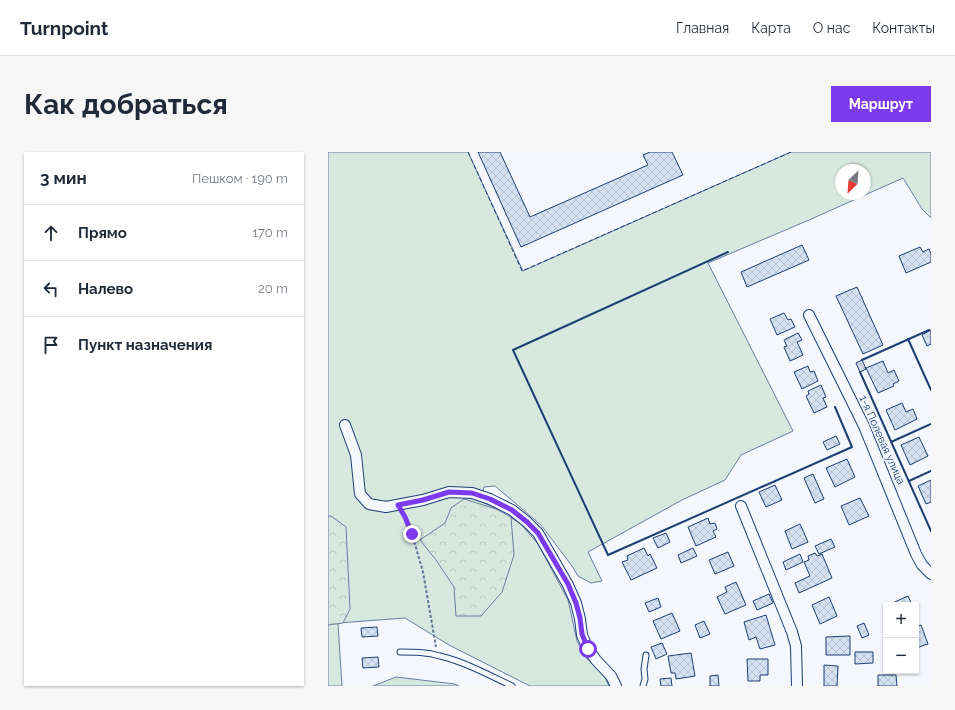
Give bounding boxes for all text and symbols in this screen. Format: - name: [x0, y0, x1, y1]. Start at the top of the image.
- text: Turnpoint: [20, 17, 108, 39]
- text: Главная: [676, 20, 729, 36]
- text: Карта: [751, 20, 791, 36]
- text: О нас: [813, 20, 850, 36]
- text: Контакты: [872, 20, 935, 36]
- button: Маршрут: [831, 86, 931, 122]
- text: Как добраться: [24, 88, 228, 121]
- north arrow: [835, 164, 871, 200]
- text: 3 мин: [40, 168, 87, 188]
- text: Пешком · 190 m: [192, 171, 288, 186]
- icon: ahead: [40, 222, 62, 244]
- text: Прямо: [78, 224, 127, 242]
- text: 170 m: [252, 225, 288, 240]
- icon: left: [40, 278, 62, 300]
- text: Налево: [78, 280, 133, 298]
- text: 20 m: [258, 281, 288, 296]
- icon: arrive: [40, 334, 62, 356]
- text: Пункт назначения: [78, 336, 212, 354]
- street label: 1-я Полевая улица: [857, 393, 907, 487]
- route end: [403, 525, 421, 543]
- map controls: [883, 602, 919, 674]
- button: +: [883, 602, 919, 638]
- button: −: [883, 638, 919, 674]
- route start: [579, 640, 597, 658]

